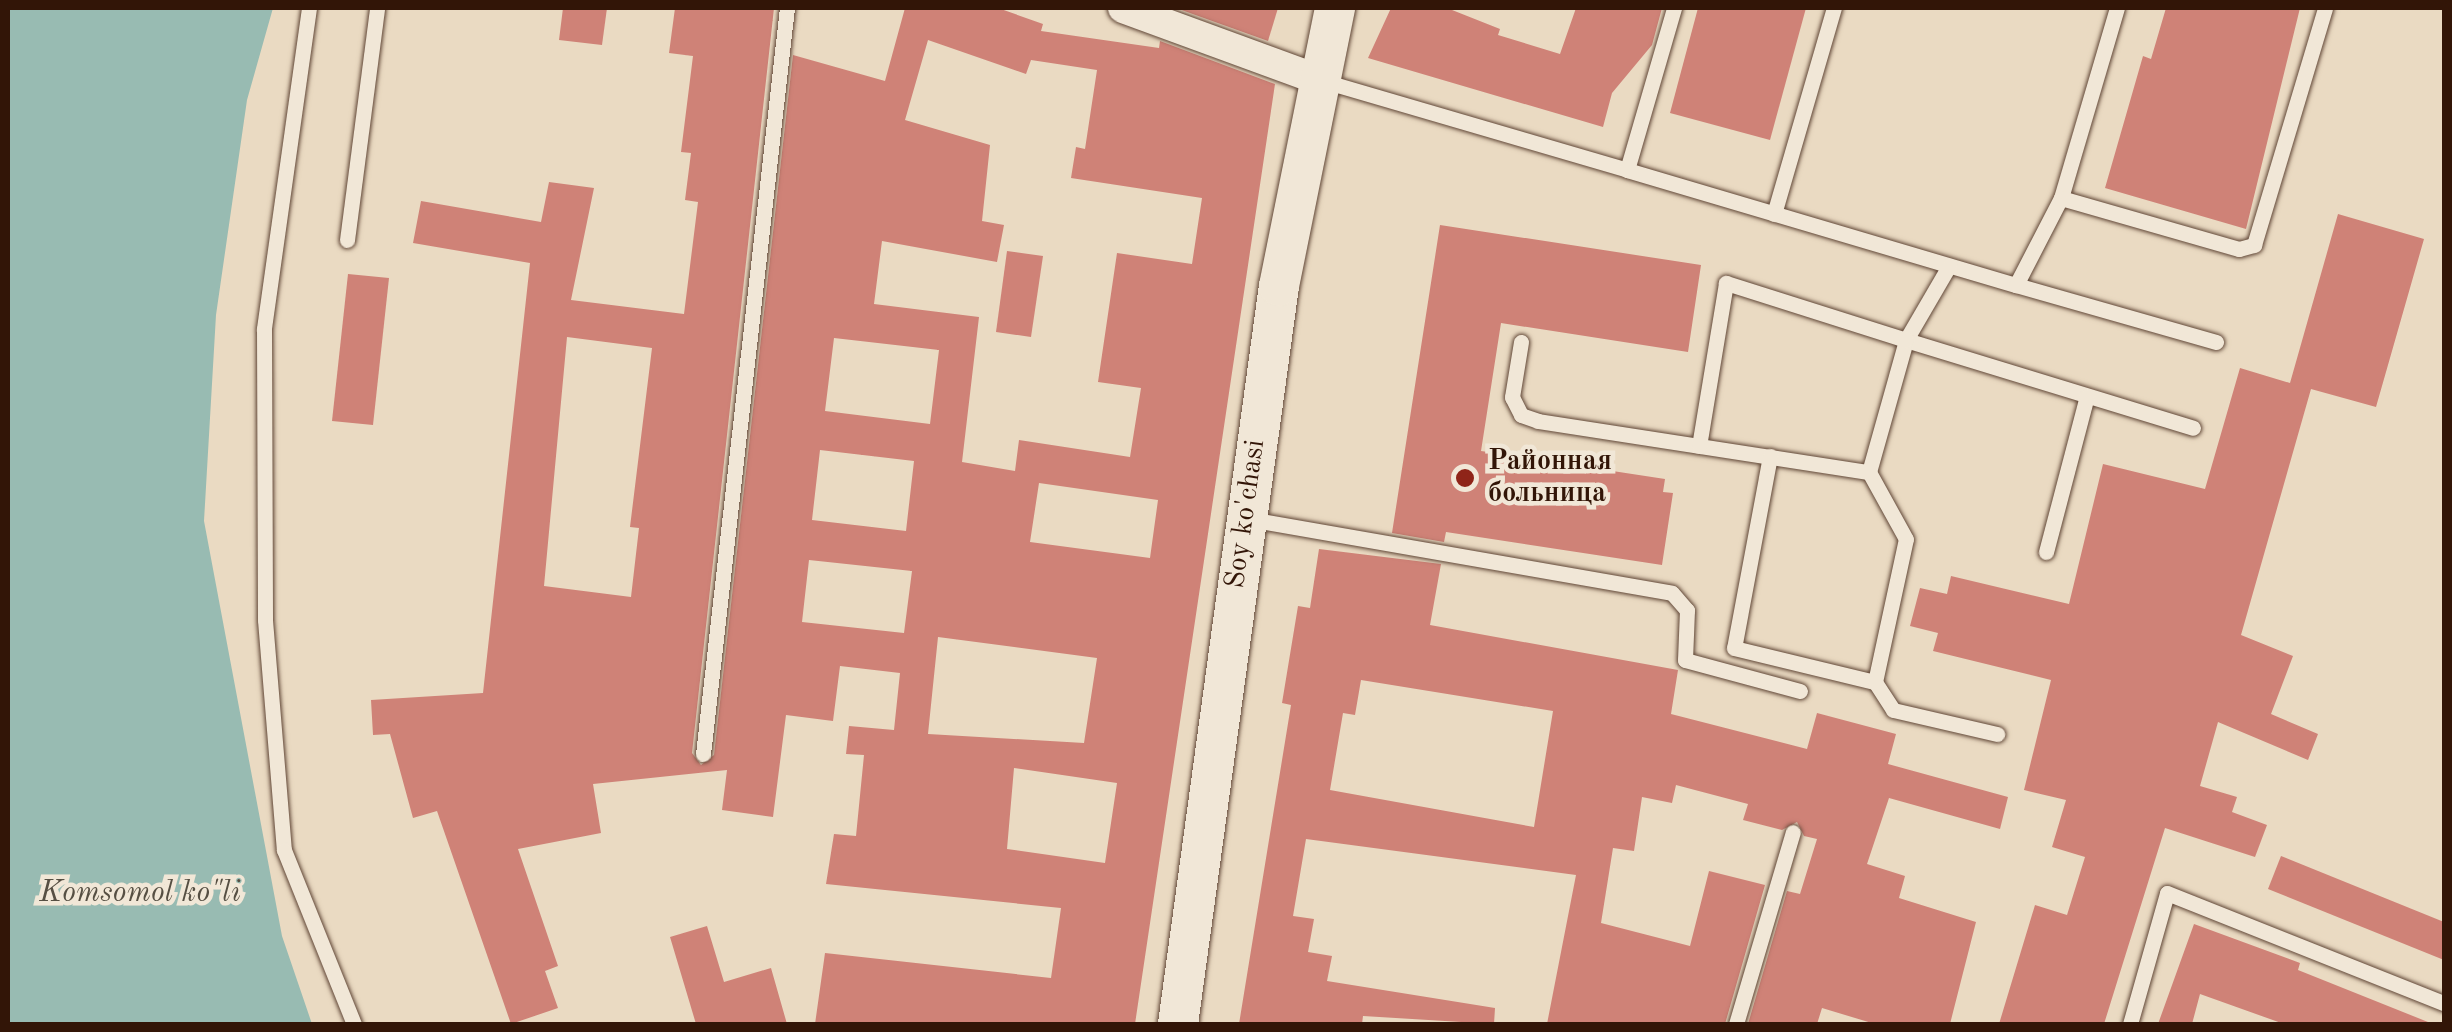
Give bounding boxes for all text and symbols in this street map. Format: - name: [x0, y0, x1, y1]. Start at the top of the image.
- street label: Soy ko'chasi: [1219, 437, 1273, 591]
- place label: Районная больница: [1488, 445, 1612, 511]
- marker: Районная больница: [1452, 465, 1478, 491]
- water label: Komsomol ko"li: [39, 875, 241, 911]

